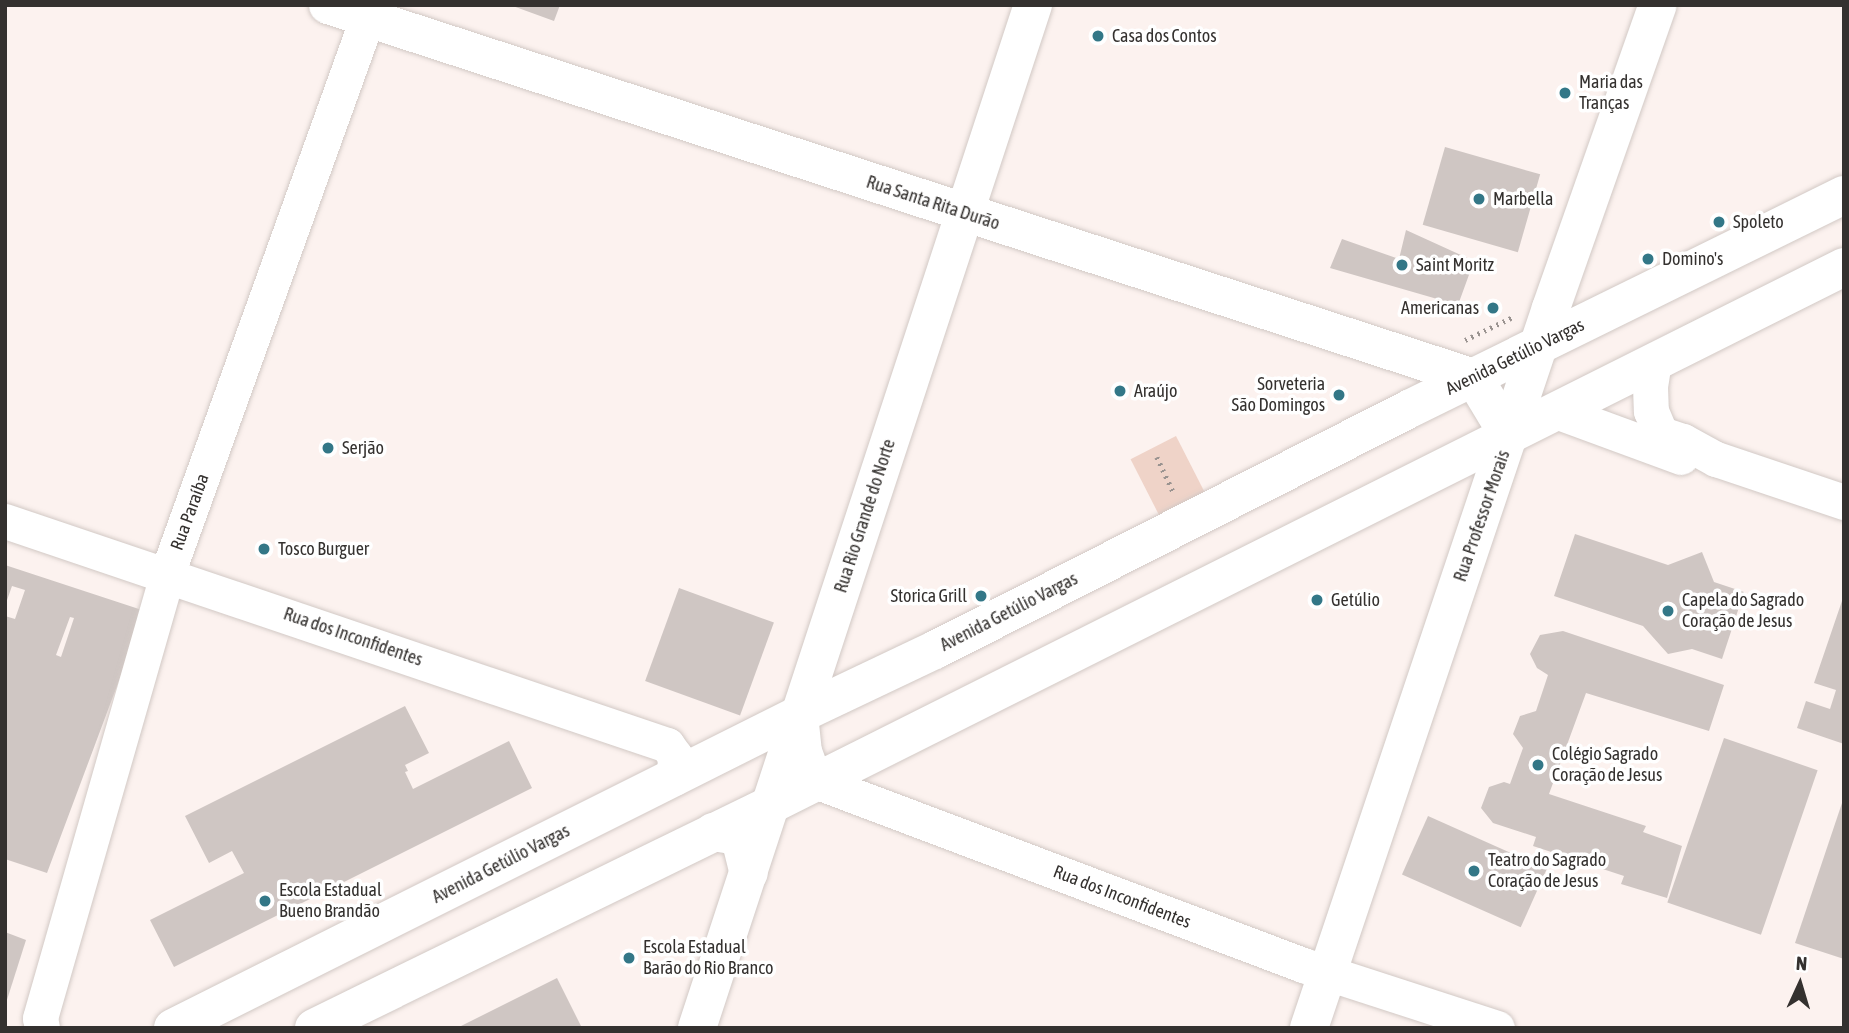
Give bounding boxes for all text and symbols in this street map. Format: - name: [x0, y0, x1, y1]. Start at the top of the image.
- place label: Casa dos Contos: [1112, 25, 1217, 47]
- marker: Casa dos Contos: [1090, 28, 1106, 44]
- place label: Maria das Tranças: [1579, 72, 1643, 114]
- marker: Maria das Tranças: [1557, 85, 1573, 101]
- street label: Rua Santa Rita Durão: [864, 171, 1002, 235]
- place label: Marbella: [1493, 188, 1553, 210]
- marker: Marbella: [1471, 191, 1487, 207]
- place label: Spoleto: [1733, 211, 1784, 233]
- marker: Spoleto: [1711, 214, 1727, 230]
- place label: Domino's: [1662, 248, 1723, 270]
- marker: Domino's: [1640, 251, 1656, 267]
- place label: Saint Moritz: [1416, 254, 1494, 276]
- marker: Saint Moritz: [1394, 257, 1410, 273]
- place label: Americanas: [1401, 297, 1479, 319]
- marker: Americanas: [1485, 300, 1501, 316]
- street label: Avenida Getúlio Vargas: [1442, 314, 1588, 400]
- place label: Sorveteria São Domingos: [1232, 374, 1325, 416]
- place label: Araújo: [1134, 380, 1177, 402]
- marker: Araújo: [1112, 383, 1128, 399]
- marker: Sorveteria São Domingos: [1331, 387, 1347, 403]
- street label: Rua Rio Grande do Norte: [830, 436, 900, 596]
- place label: Serjão: [342, 437, 384, 459]
- marker: Serjão: [320, 440, 336, 456]
- street label: Rua Professor Morais: [1449, 447, 1515, 585]
- street label: Rua Paraíba: [166, 471, 214, 553]
- place label: Tosco Burguer: [278, 538, 369, 560]
- marker: Tosco Burguer: [256, 541, 272, 557]
- street label: Avenida Getúlio Vargas: [937, 568, 1081, 656]
- place label: Storica Grill: [891, 585, 967, 607]
- marker: Storica Grill: [973, 588, 989, 604]
- place label: Getúlio: [1331, 589, 1380, 611]
- place label: Capela do Sagrado Coração de Jesus: [1682, 590, 1804, 632]
- marker: Getúlio: [1309, 592, 1325, 608]
- street label: Rua dos Inconfidentes: [281, 603, 425, 671]
- marker: Capela do Sagrado Coração de Jesus: [1660, 603, 1676, 619]
- place label: Colégio Sagrado Coração de Jesus: [1552, 744, 1662, 786]
- marker: Colégio Sagrado Coração de Jesus: [1530, 757, 1546, 773]
- street label: Avenida Getúlio Vargas: [429, 820, 573, 908]
- place label: Teatro do Sagrado Coração de Jesus: [1488, 850, 1606, 892]
- street label: Rua dos Inconfidentes: [1050, 861, 1194, 933]
- marker: Teatro do Sagrado Coração de Jesus: [1466, 863, 1482, 879]
- place label: Escola Estadual Bueno Brandão: [279, 880, 382, 922]
- marker: Escola Estadual Bueno Brandão: [257, 893, 273, 909]
- place label: Escola Estadual Barão do Rio Branco: [643, 937, 773, 979]
- north arrow: [1765, 949, 1835, 1019]
- marker: Escola Estadual Barão do Rio Branco: [621, 950, 637, 966]
- text: N: [1795, 952, 1808, 974]

